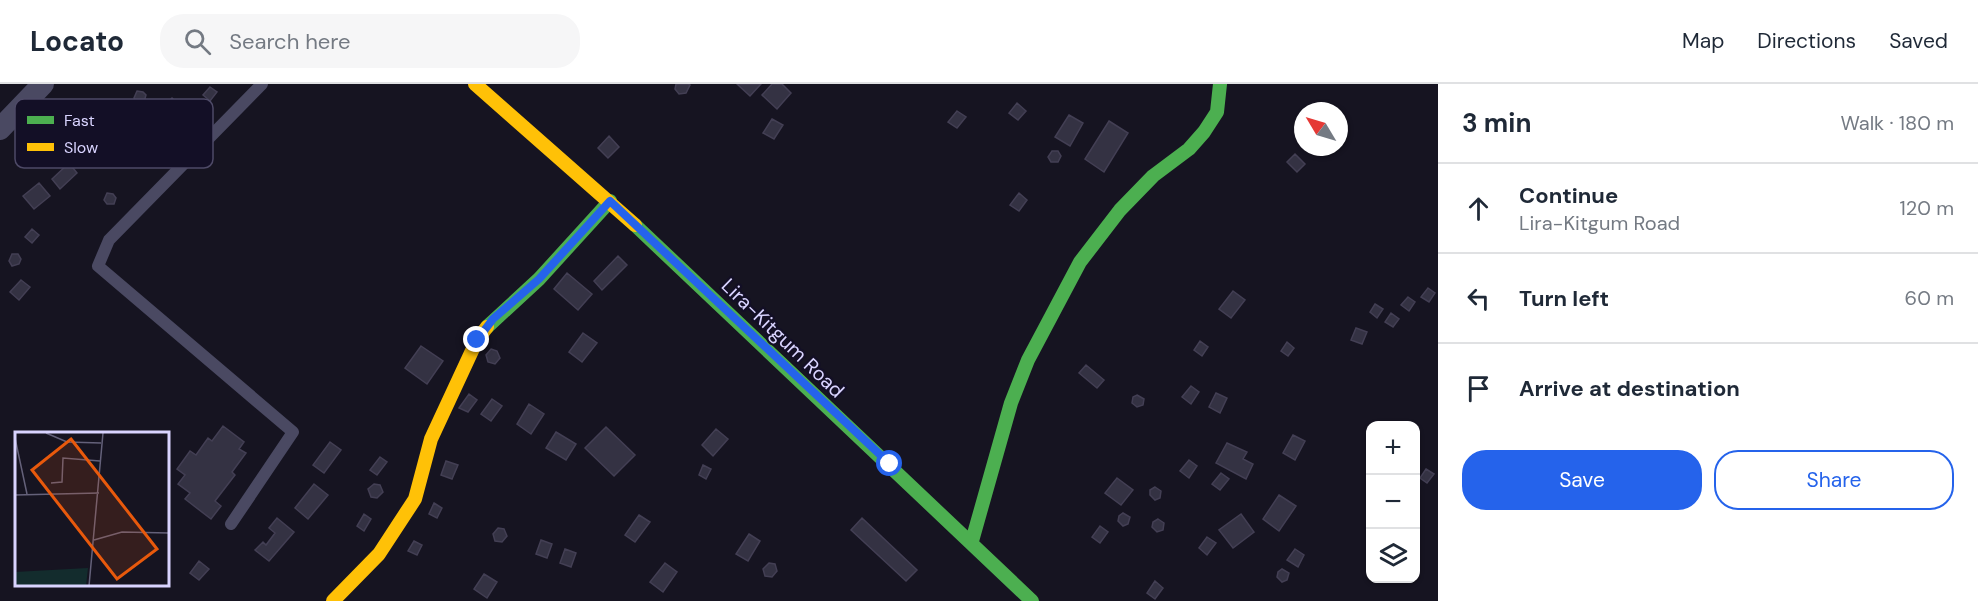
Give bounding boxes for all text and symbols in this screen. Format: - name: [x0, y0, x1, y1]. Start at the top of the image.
- search box: [160, 14, 580, 68]
- text: Locato: [30, 23, 124, 60]
- icon: search: [181, 25, 214, 58]
- text: Search here: [229, 27, 351, 56]
- text: Map: [1682, 27, 1724, 55]
- text: Directions: [1757, 27, 1856, 55]
- text: Saved: [1889, 27, 1948, 55]
- legend: [15, 99, 213, 168]
- north arrow: [1294, 102, 1348, 156]
- text: 3 min: [1462, 106, 1531, 140]
- text: Fast: [64, 110, 95, 131]
- text: Walk · 180 m: [1840, 110, 1954, 136]
- text: Slow: [64, 137, 98, 158]
- text: Continue: [1519, 181, 1618, 210]
- icon: ahead: [1462, 192, 1495, 225]
- text: 120 m: [1900, 195, 1954, 221]
- text: Lira-Kitgum Road: [1519, 210, 1680, 236]
- street label: Lira-Kitgum Road: [716, 273, 850, 403]
- icon: left: [1462, 282, 1495, 315]
- text: Turn left: [1519, 284, 1609, 313]
- text: 60 m: [1905, 285, 1954, 311]
- route end: [463, 326, 489, 352]
- icon: arrive: [1462, 372, 1495, 405]
- text: Arrive at destination: [1519, 374, 1740, 403]
- map controls: [1366, 421, 1420, 583]
- button: +: [1366, 421, 1420, 475]
- inset map: [15, 432, 170, 586]
- route start: [876, 450, 902, 476]
- button: Save: [1462, 450, 1702, 510]
- button: Share: [1714, 450, 1954, 510]
- button: −: [1366, 475, 1420, 529]
- button: layers: [1366, 529, 1420, 583]

